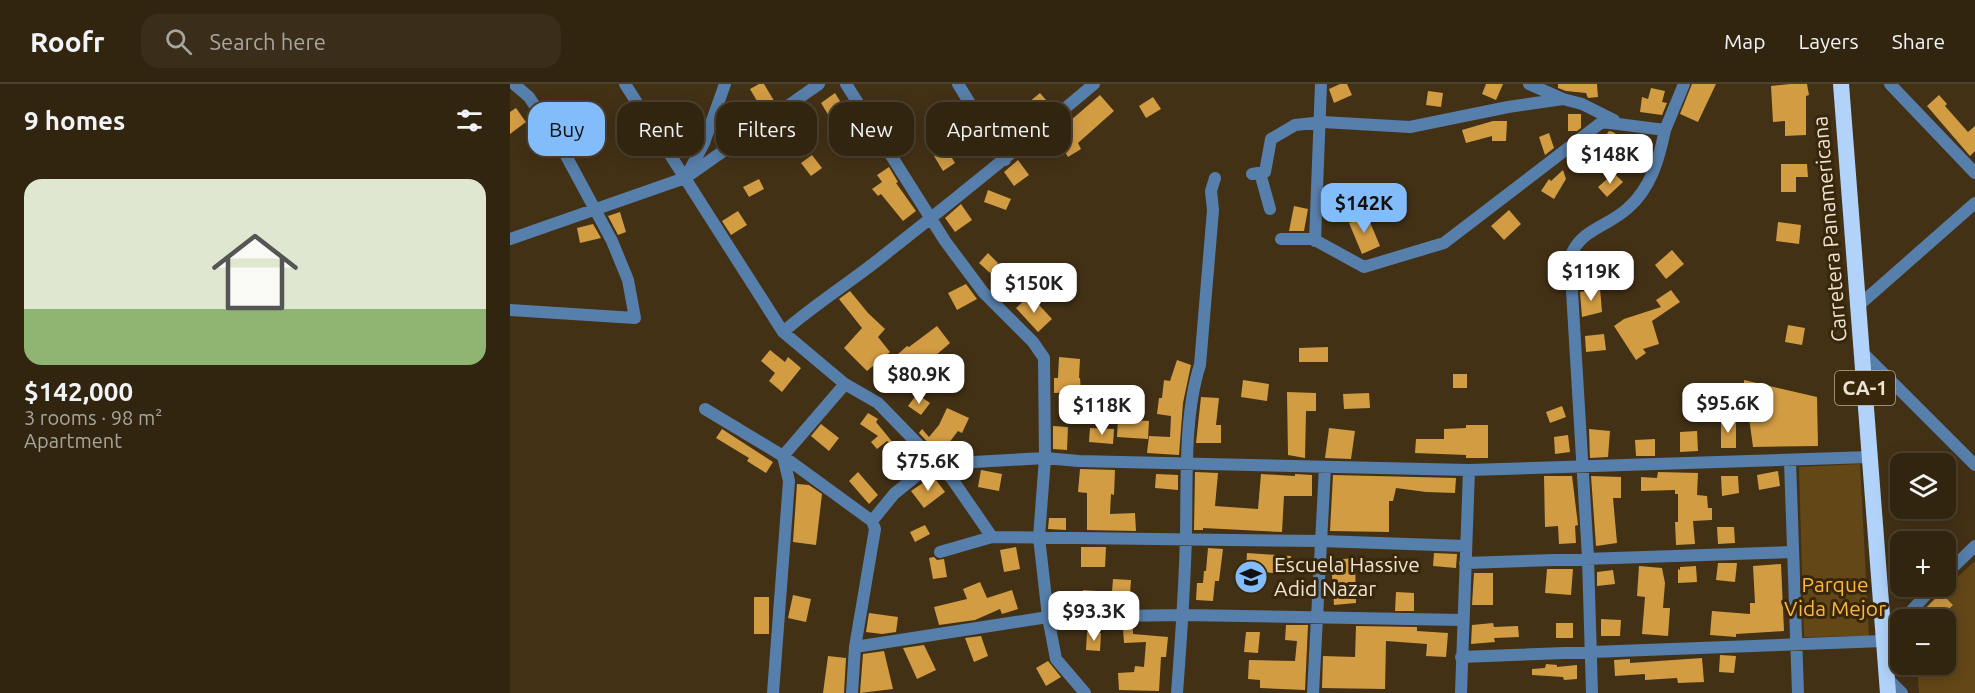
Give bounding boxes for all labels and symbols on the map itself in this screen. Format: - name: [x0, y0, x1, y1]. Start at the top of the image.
- street label: Carretera Panamericana: [1807, 115, 1851, 343]
- pin: $148K: [1568, 134, 1652, 185]
- pin: $142K: [1322, 183, 1406, 234]
- pin: $119K: [1549, 251, 1633, 302]
- pin: $150K: [992, 263, 1076, 314]
- pin: $80.9K: [870, 354, 968, 405]
- road number: CA-1: [1835, 371, 1895, 405]
- pin: $95.6K: [1679, 383, 1777, 434]
- pin: $118K: [1060, 385, 1144, 436]
- pin: $75.6K: [879, 441, 977, 492]
- place label: Escuela Hassive Adid Nazar: [1274, 552, 1420, 600]
- school or university icon: Escuela Hassive Adid Nazar: [1233, 559, 1269, 595]
- park label: Parque Vida Mejor: [1784, 572, 1886, 620]
- pin: $93.3K: [1045, 591, 1143, 642]

